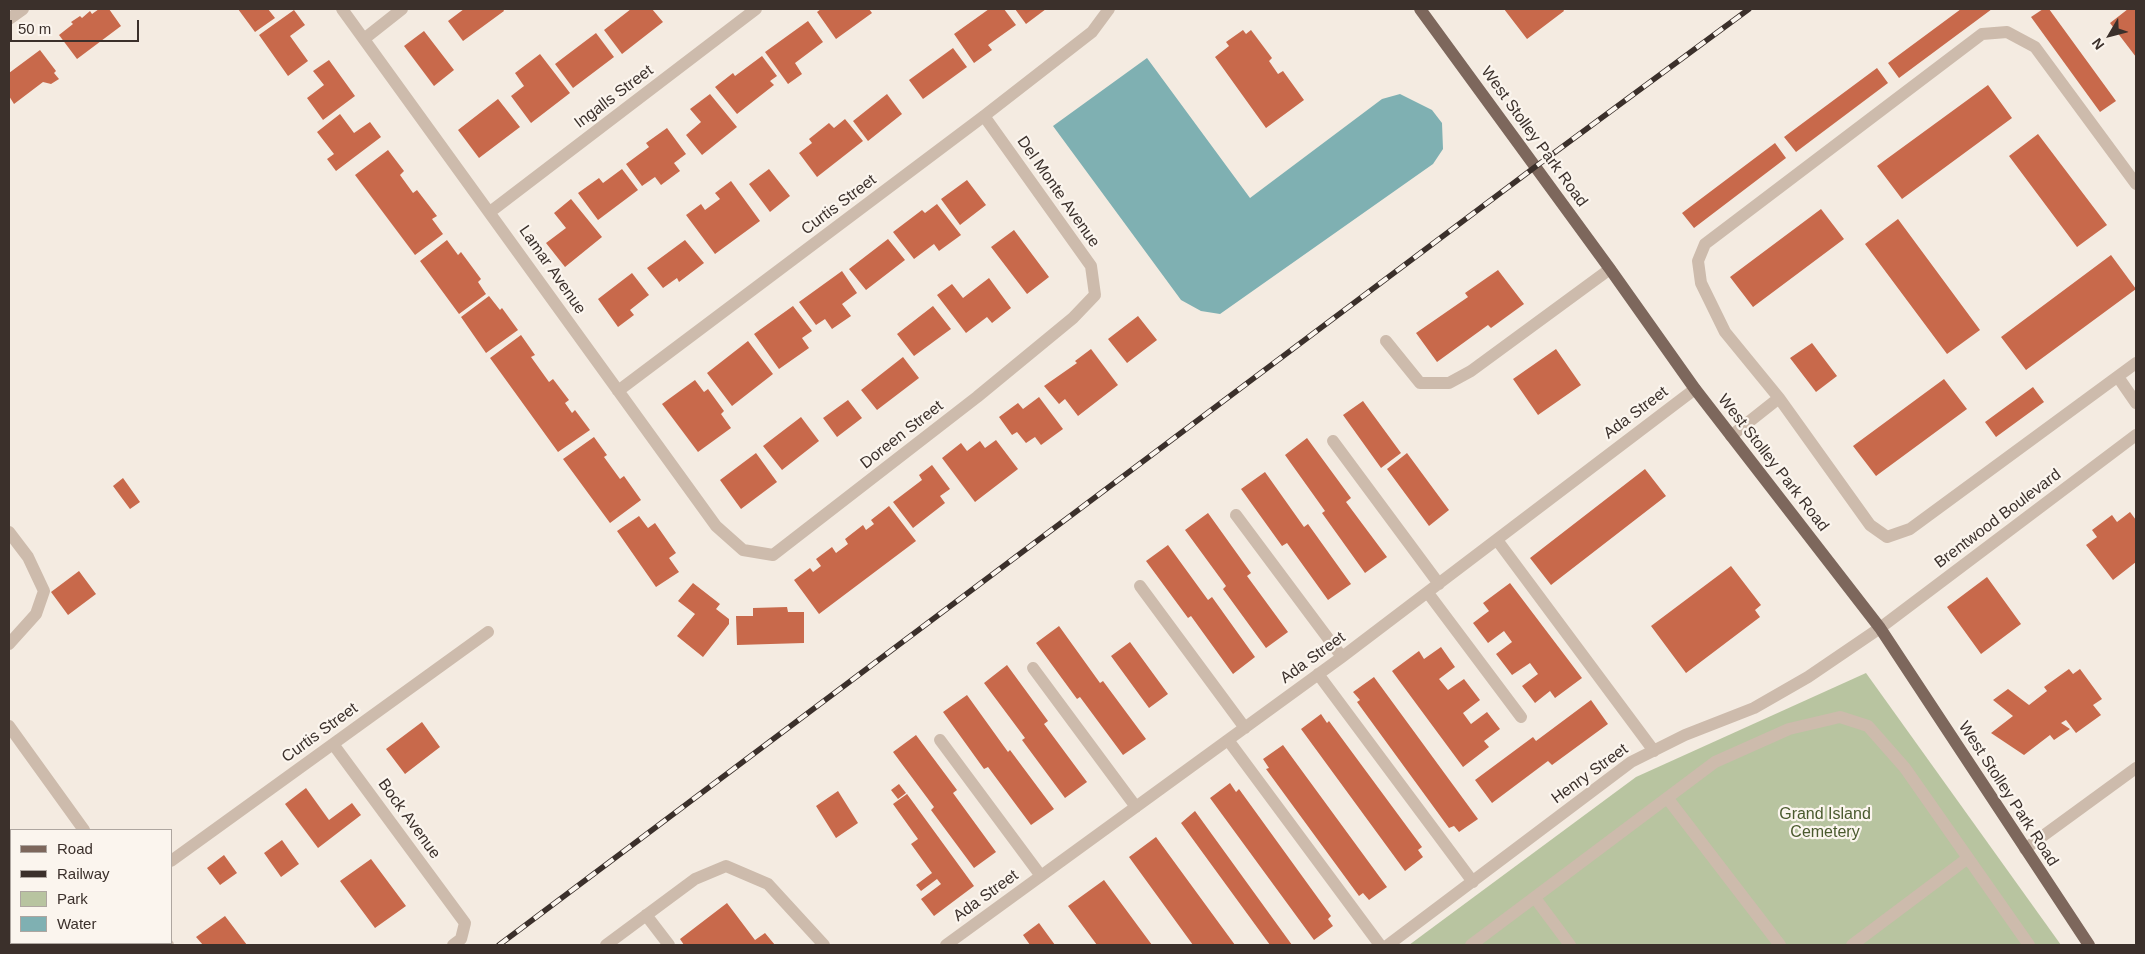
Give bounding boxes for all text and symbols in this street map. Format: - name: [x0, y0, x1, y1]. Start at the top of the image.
- scale bar: [12, 10, 141, 42]
- north arrow: [2085, 10, 2135, 60]
- text: 50 m: [18, 20, 51, 37]
- text: N: [2089, 35, 2107, 53]
- street label: Ingalls Street: [571, 61, 657, 133]
- street label: West Stolley Park Road: [1477, 63, 1591, 211]
- street label: Del Monte Avenue: [1012, 133, 1104, 251]
- street label: Curtis Street: [798, 171, 880, 239]
- street label: Lamar Avenue: [514, 222, 590, 318]
- street label: Ada Street: [1600, 383, 1672, 443]
- street label: West Stolley Park Road: [1714, 391, 1832, 535]
- street label: Doreen Street: [857, 397, 947, 473]
- street label: Brentwood Boulevard: [1931, 465, 2065, 573]
- street label: Ada Street: [1277, 628, 1349, 688]
- street label: Curtis Street: [278, 699, 362, 767]
- street label: West Stolley Park Road: [1954, 718, 2062, 870]
- street label: Henry Street: [1548, 740, 1632, 808]
- street label: Bock Avenue: [374, 775, 444, 863]
- park label: Grand Island Cemetery: [1779, 805, 1871, 843]
- legend: [10, 829, 172, 944]
- text: Road: [57, 840, 93, 857]
- text: Railway: [57, 865, 110, 882]
- street label: Ada Street: [950, 866, 1022, 926]
- text: Park: [57, 890, 88, 907]
- text: Water: [57, 915, 96, 932]

